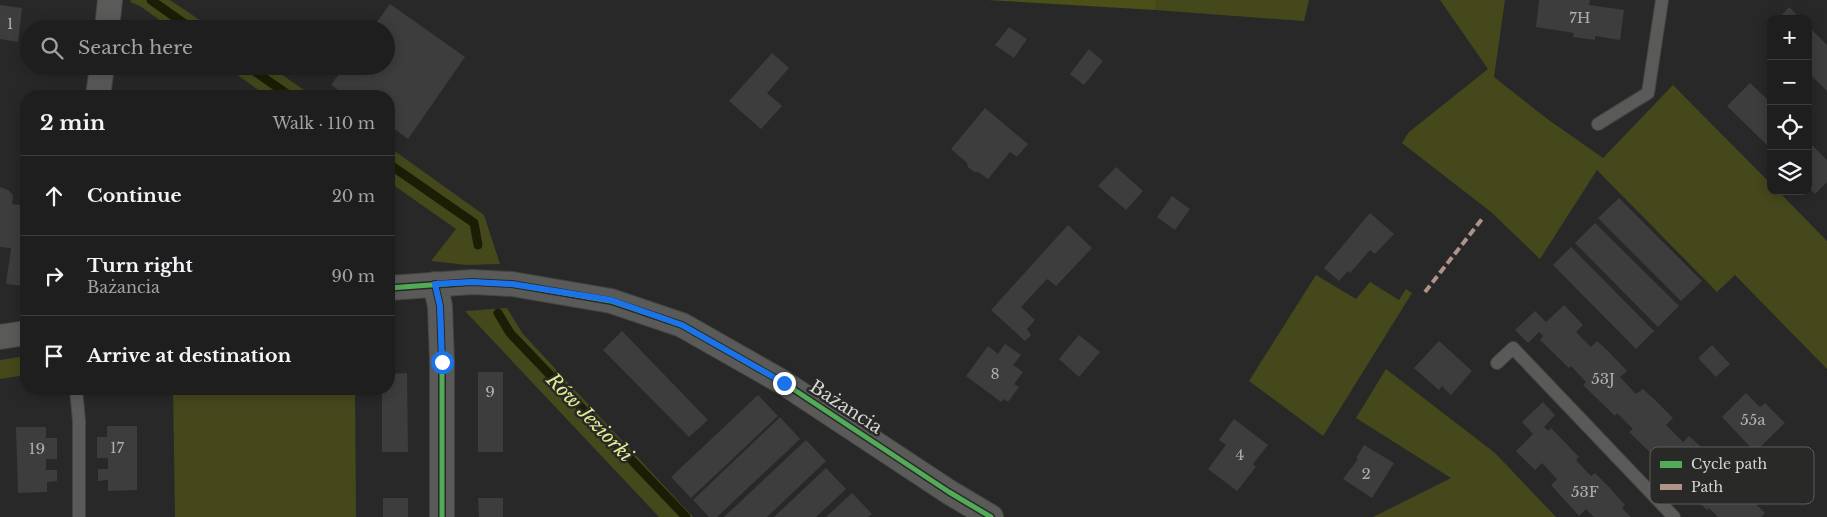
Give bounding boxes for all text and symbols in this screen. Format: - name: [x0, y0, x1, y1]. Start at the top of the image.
- house number: 7H: [1569, 8, 1591, 27]
- house number: 1: [7, 14, 13, 33]
- map controls: [1767, 15, 1812, 195]
- button: +: [1767, 15, 1812, 60]
- search box: [20, 20, 395, 75]
- icon: search: [38, 34, 66, 62]
- text: Search here: [78, 36, 193, 59]
- button: −: [1767, 60, 1812, 105]
- button: locate: [1767, 105, 1812, 150]
- text: 2 min: [40, 110, 105, 136]
- text: Walk · 110 m: [273, 113, 375, 133]
- button: layers: [1767, 150, 1812, 195]
- icon: ahead: [40, 182, 68, 210]
- text: Continue: [87, 184, 182, 207]
- text: 20 m: [332, 186, 375, 206]
- text: Turn right: [87, 254, 193, 277]
- icon: right: [40, 262, 68, 290]
- text: 90 m: [332, 266, 375, 286]
- text: Bażancia: [87, 277, 160, 297]
- icon: arrive: [40, 342, 68, 370]
- text: Arrive at destination: [87, 344, 291, 367]
- route start: [431, 351, 454, 374]
- house number: 8: [990, 364, 1000, 383]
- water label: Rów Jeziorki: [541, 368, 638, 467]
- house number: 53J: [1591, 369, 1615, 388]
- route end: [773, 372, 796, 395]
- street label: Bażancia: [806, 375, 886, 439]
- house number: 9: [485, 382, 495, 401]
- house number: 55a: [1740, 410, 1766, 429]
- house number: 17: [110, 438, 125, 457]
- house number: 19: [29, 439, 45, 458]
- house number: 4: [1236, 445, 1244, 464]
- legend: [1650, 447, 1814, 504]
- text: Cycle path: [1691, 455, 1768, 473]
- house number: 2: [1361, 464, 1371, 483]
- text: Path: [1691, 478, 1723, 496]
- house number: 53F: [1571, 482, 1599, 501]

